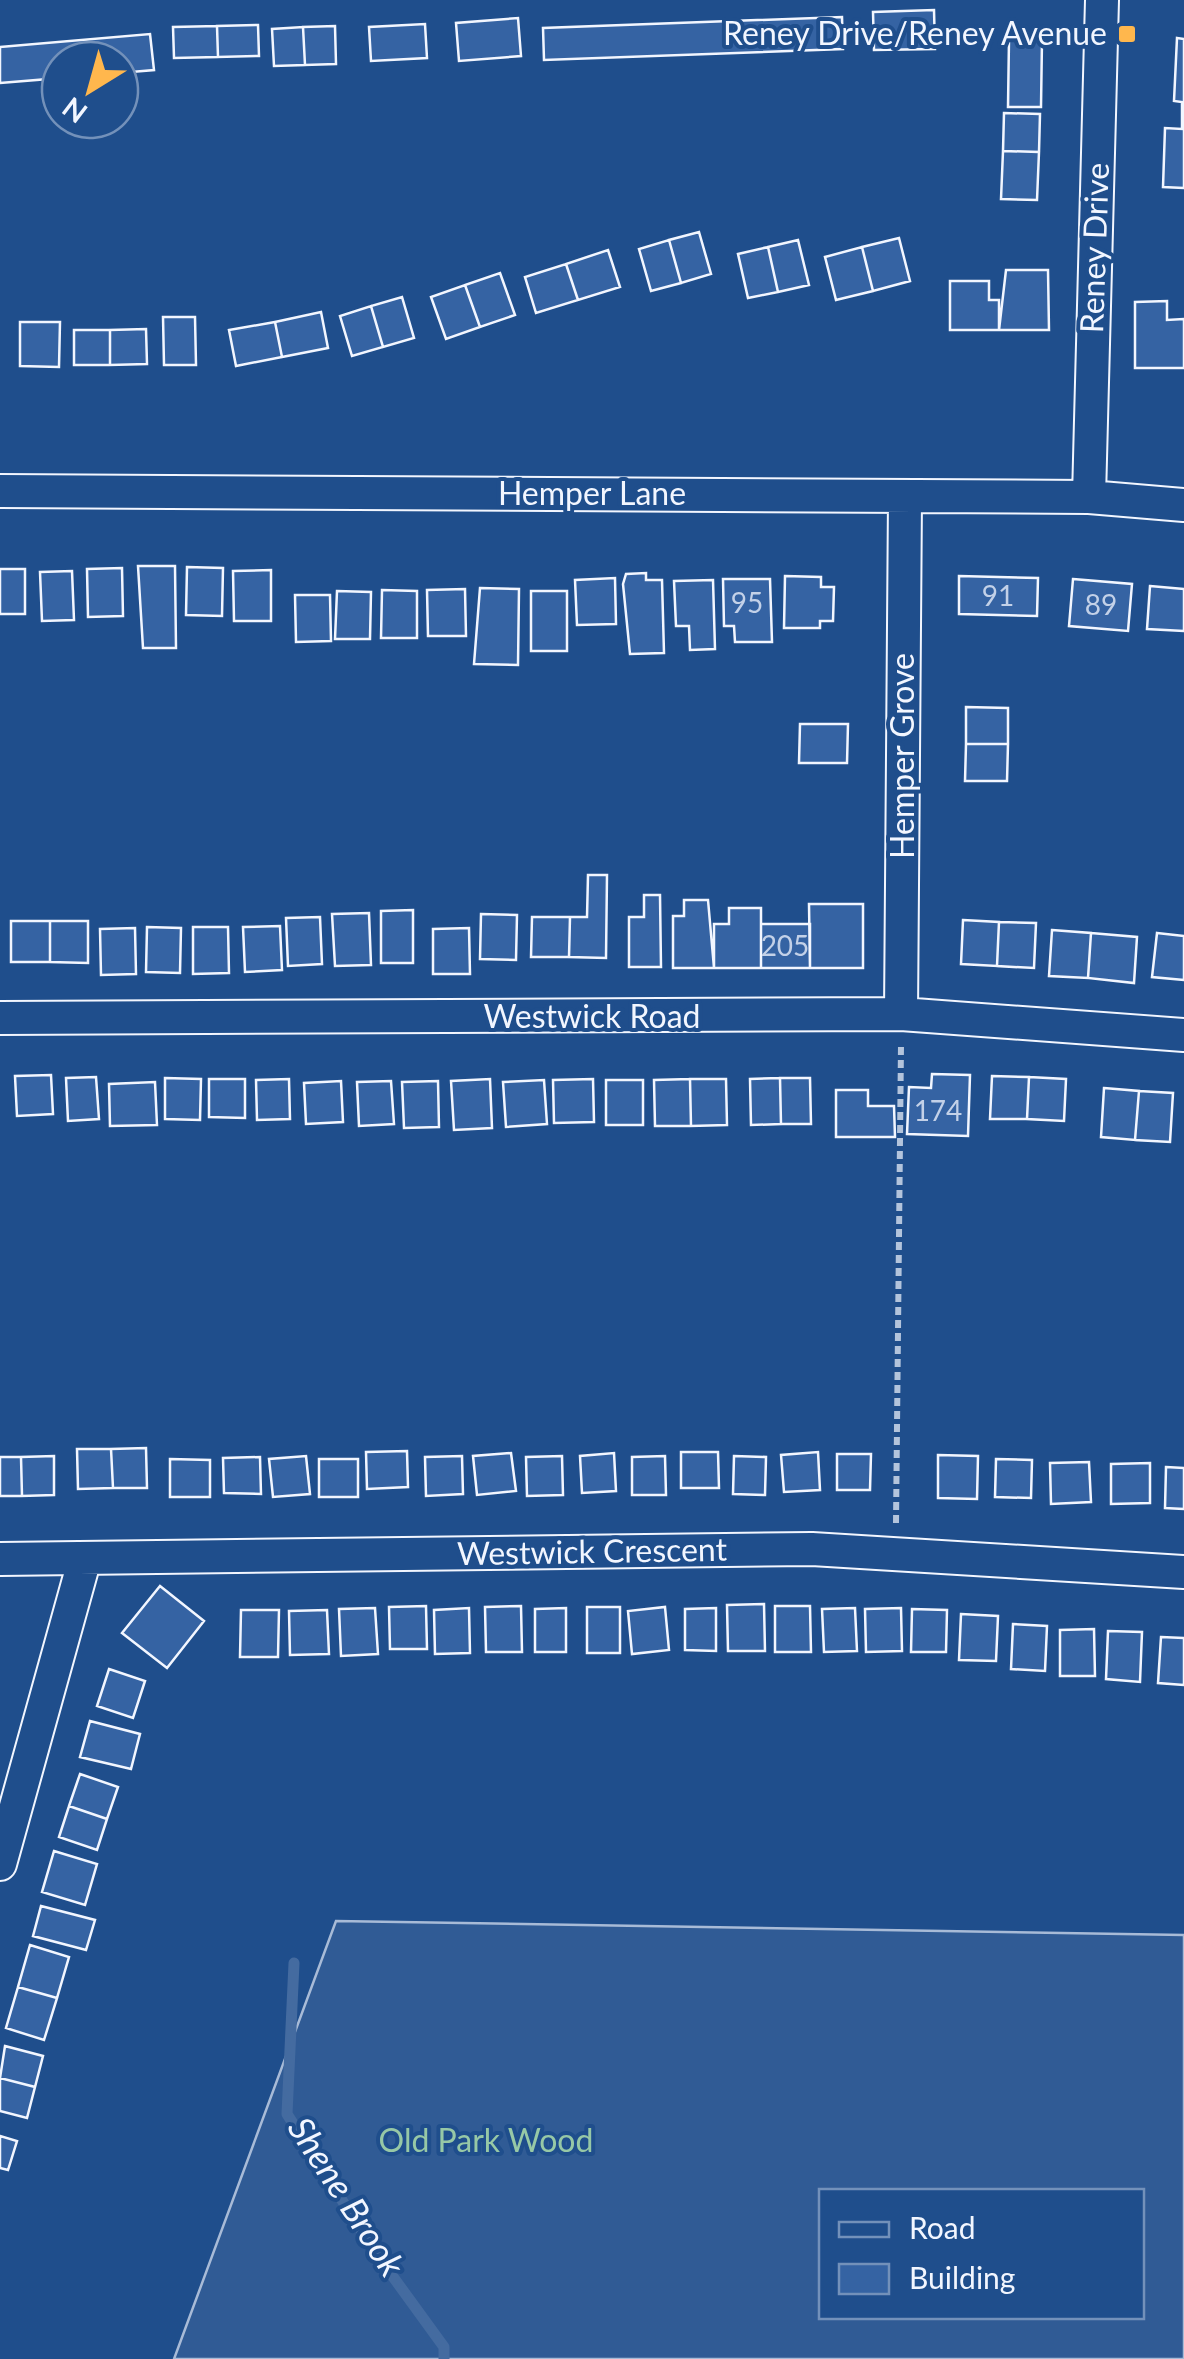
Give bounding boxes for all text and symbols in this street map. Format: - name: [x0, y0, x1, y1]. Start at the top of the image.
- place label: Reney Drive/Reney Avenue: [723, 13, 1107, 52]
- marker: Reney Drive/Reney Avenue: [1116, 23, 1138, 45]
- north arrow: [40, 40, 140, 140]
- text: N: [56, 91, 93, 131]
- street label: Reney Drive: [1071, 162, 1116, 334]
- street label: Hemper Lane: [498, 473, 686, 512]
- house number: 91: [982, 578, 1014, 612]
- house number: 95: [731, 585, 763, 619]
- house number: 89: [1085, 587, 1117, 621]
- street label: Hemper Grove: [882, 653, 921, 859]
- house number: 205: [761, 928, 809, 962]
- street label: Westwick Road: [483, 996, 701, 1035]
- house number: 174: [914, 1093, 962, 1127]
- street label: Westwick Crescent: [457, 1529, 728, 1572]
- water label: Shene Brook: [281, 2108, 415, 2284]
- park label: Old Park Wood: [379, 2120, 593, 2159]
- legend: [819, 2189, 1144, 2319]
- text: Road: [909, 2209, 976, 2245]
- text: Building: [909, 2259, 1015, 2295]

